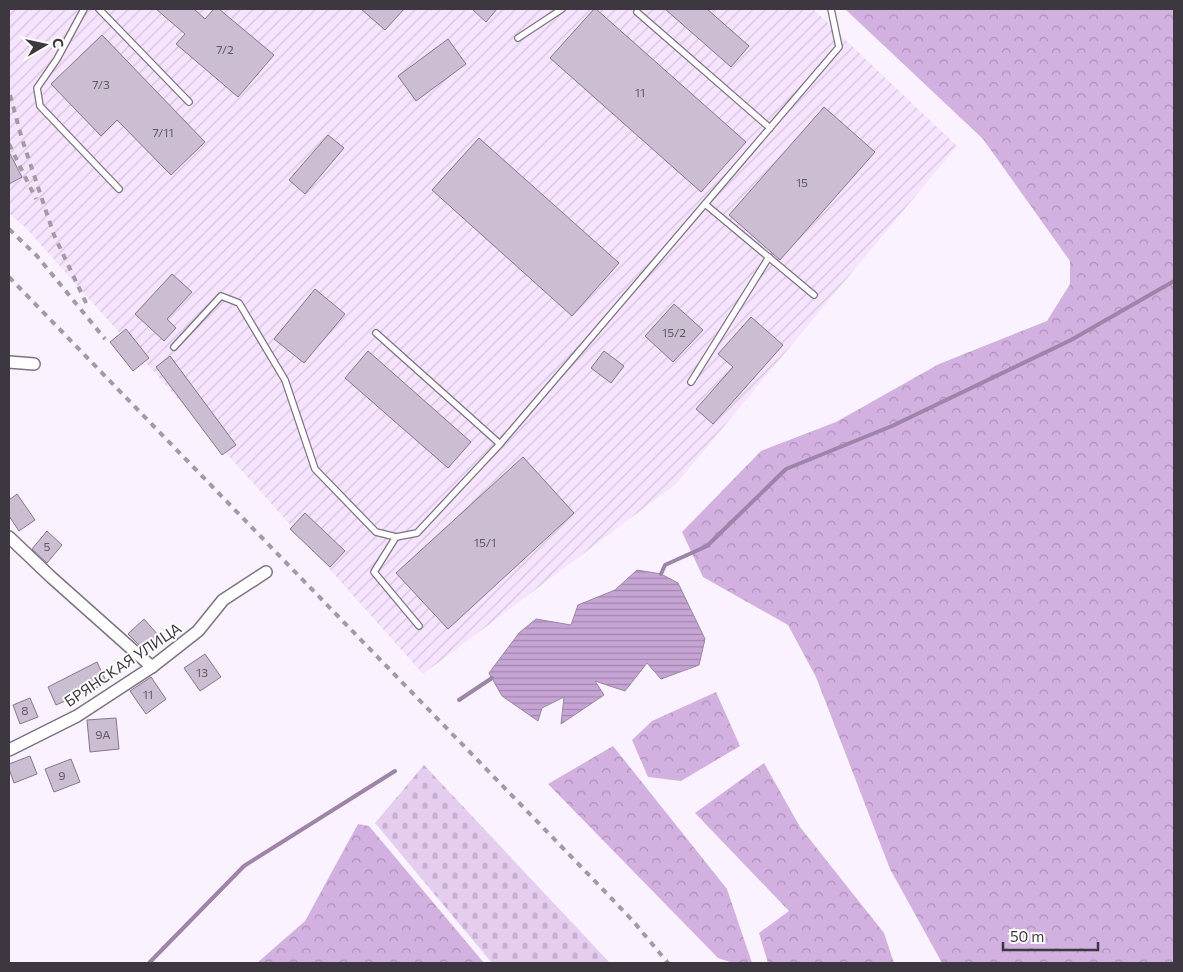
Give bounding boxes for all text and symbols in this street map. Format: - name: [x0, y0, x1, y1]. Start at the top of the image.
- north arrow: [20, 20, 70, 70]
- text: С: [49, 37, 67, 49]
- house number: 7/2: [216, 42, 234, 56]
- house number: 7/3: [92, 77, 110, 91]
- house number: 11: [635, 85, 645, 99]
- house number: 7/11: [152, 125, 174, 139]
- house number: 15: [796, 175, 808, 189]
- house number: 15/2: [662, 325, 686, 339]
- house number: 15/1: [474, 535, 496, 549]
- house number: 5: [44, 539, 51, 553]
- street label: БРЯНСКАЯ УЛИЦА: [61, 618, 184, 710]
- house number: 13: [196, 665, 208, 679]
- house number: 11: [143, 687, 153, 701]
- house number: 8: [21, 703, 29, 717]
- house number: 9А: [95, 727, 111, 741]
- house number: 9: [58, 768, 66, 782]
- scale bar: [1003, 920, 1098, 952]
- text: 50 m: [1010, 927, 1044, 945]

